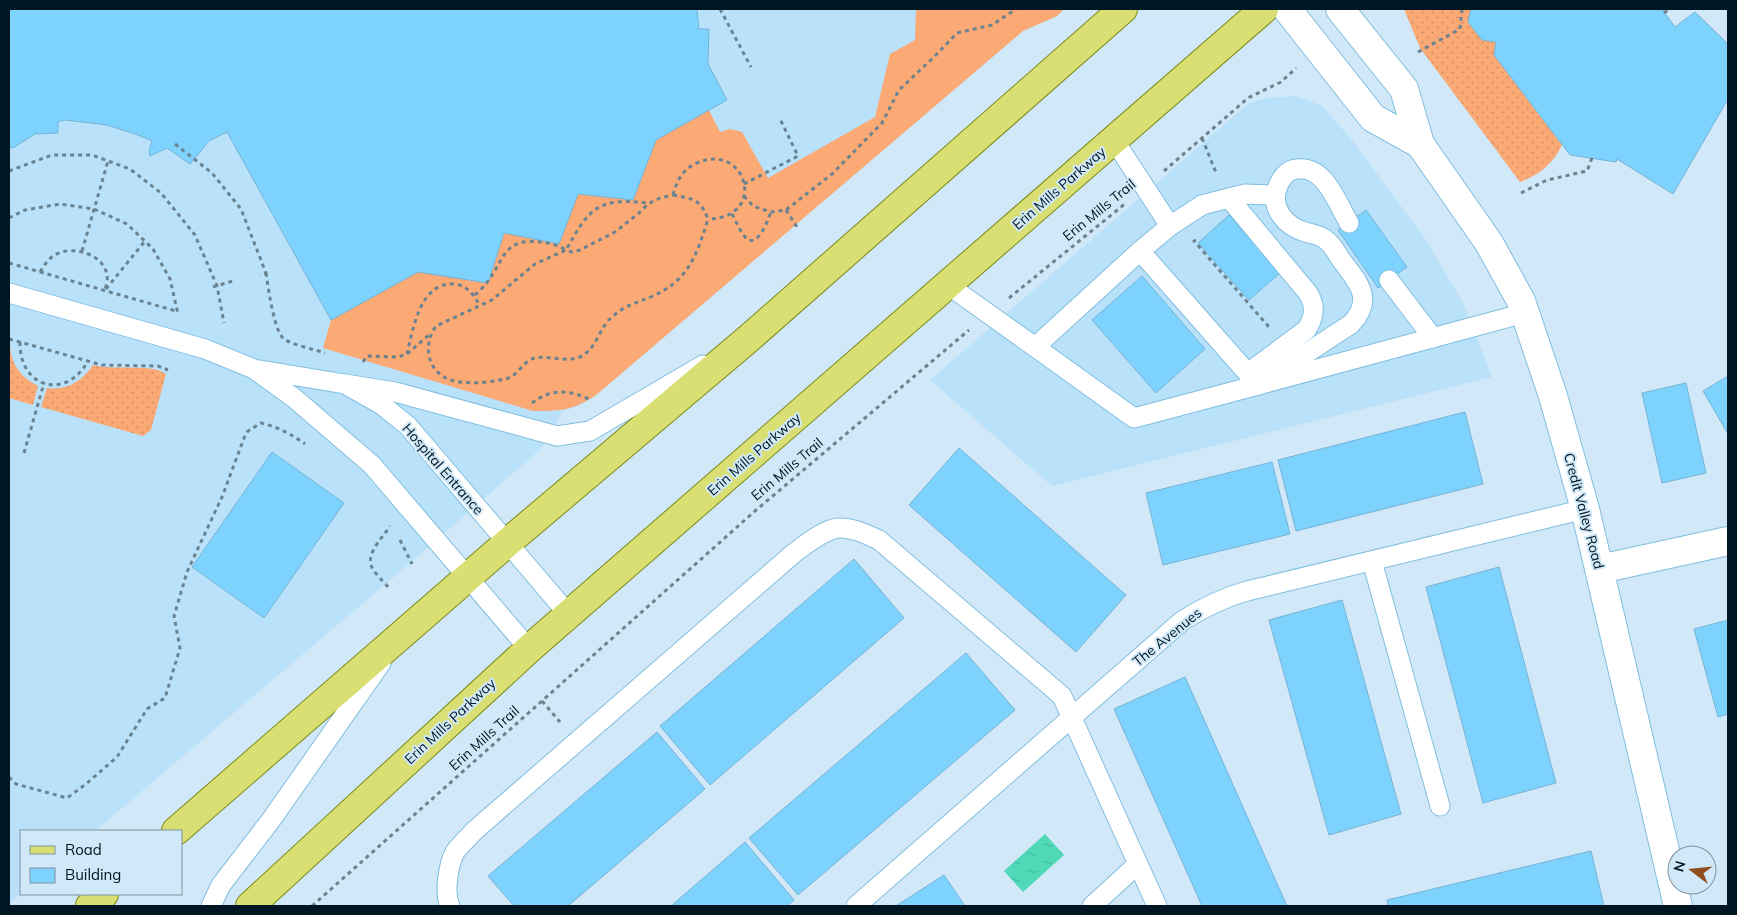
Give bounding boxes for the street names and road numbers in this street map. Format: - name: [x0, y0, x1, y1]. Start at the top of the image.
- street label: Erin Mills Parkway: [1009, 142, 1110, 234]
- street label: Erin Mills Trail: [1059, 175, 1139, 245]
- street label: Erin Mills Parkway: [704, 408, 805, 500]
- street label: Hospital Entrance: [398, 420, 488, 518]
- street label: Erin Mills Trail: [747, 434, 827, 504]
- street label: Credit Valley Road: [1560, 451, 1608, 571]
- street label: The Avenues: [1129, 604, 1205, 670]
- street label: Erin Mills Parkway: [401, 674, 500, 768]
- street label: Erin Mills Trail: [445, 702, 523, 774]

